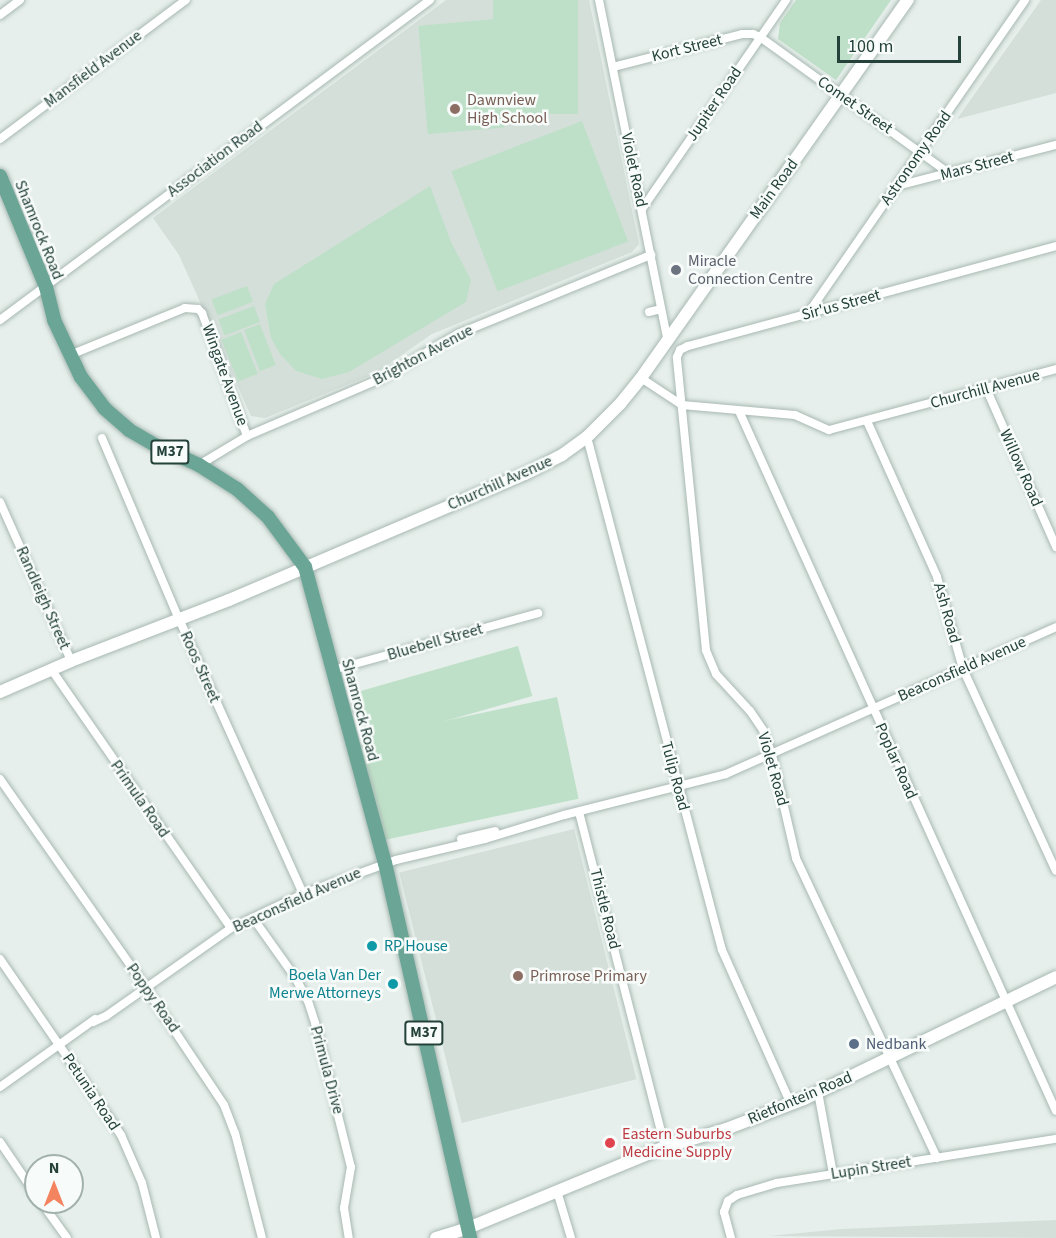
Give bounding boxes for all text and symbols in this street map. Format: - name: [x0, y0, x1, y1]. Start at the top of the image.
- scale bar: [840, 24, 964, 62]
- street label: Mansfield Avenue: [40, 26, 146, 112]
- street label: Kort Street: [650, 30, 724, 66]
- text: 100 m: [848, 34, 893, 59]
- street label: Jupiter Road: [682, 63, 746, 145]
- street label: Comet Street: [814, 72, 896, 138]
- place label: Dawnview High School: [467, 90, 547, 128]
- marker: Dawnview High School: [448, 102, 462, 116]
- street label: Astronomy Road: [876, 107, 956, 209]
- street label: Association Road: [163, 117, 267, 201]
- street label: Violet Road: [617, 131, 651, 209]
- street label: Mars Street: [938, 147, 1016, 185]
- street label: Main Road: [746, 155, 802, 223]
- street label: Shamrock Road: [10, 178, 68, 282]
- place label: Miracle Connection Centre: [688, 251, 813, 289]
- marker: Miracle Connection Centre: [669, 263, 683, 277]
- street label: Sir'us Street: [800, 285, 882, 325]
- street label: Brighton Avenue: [370, 321, 476, 389]
- street label: Wingate Avenue: [198, 322, 252, 428]
- street label: Churchill Avenue: [928, 365, 1042, 413]
- street label: Willow Road: [995, 426, 1047, 510]
- road number: M37: [149, 440, 191, 464]
- street label: Churchill Avenue: [445, 451, 555, 515]
- street label: Randleigh Street: [12, 544, 74, 652]
- street label: Ash Road: [929, 581, 965, 645]
- street label: Bluebell Street: [385, 619, 485, 665]
- street label: Roos Street: [176, 628, 224, 706]
- street label: Beaconsfield Avenue: [895, 632, 1029, 706]
- street label: Shamrock Road: [337, 657, 383, 763]
- street label: Poplar Road: [871, 720, 921, 802]
- street label: Violet Road: [753, 730, 793, 808]
- street label: Tulip Road: [657, 739, 693, 813]
- street label: Primula Road: [106, 757, 174, 841]
- street label: Beaconsfield Avenue: [230, 863, 364, 937]
- street label: Thistle Road: [586, 867, 624, 951]
- place label: RP House: [384, 936, 448, 956]
- marker: RP House: [365, 939, 379, 953]
- street label: Poppy Road: [122, 960, 184, 1036]
- place label: Boela Van Der Merwe Attorneys: [269, 965, 381, 1003]
- place label: Primrose Primary: [530, 966, 647, 986]
- marker: Primrose Primary: [511, 969, 525, 983]
- marker: Boela Van Der Merwe Attorneys: [386, 977, 400, 991]
- road number: M37: [403, 1021, 445, 1045]
- street label: Primula Drive: [306, 1024, 348, 1116]
- place label: Nedbank: [866, 1034, 927, 1054]
- marker: Nedbank: [847, 1037, 861, 1051]
- street label: Petunia Road: [58, 1050, 124, 1134]
- street label: Rietfontein Road: [745, 1067, 855, 1129]
- place label: Eastern Suburbs Medicine Supply: [622, 1124, 732, 1162]
- marker: Eastern Suburbs Medicine Supply: [603, 1136, 617, 1150]
- street label: Lupin Street: [829, 1152, 913, 1184]
- north arrow: [24, 1154, 84, 1214]
- text: N: [49, 1157, 59, 1179]

